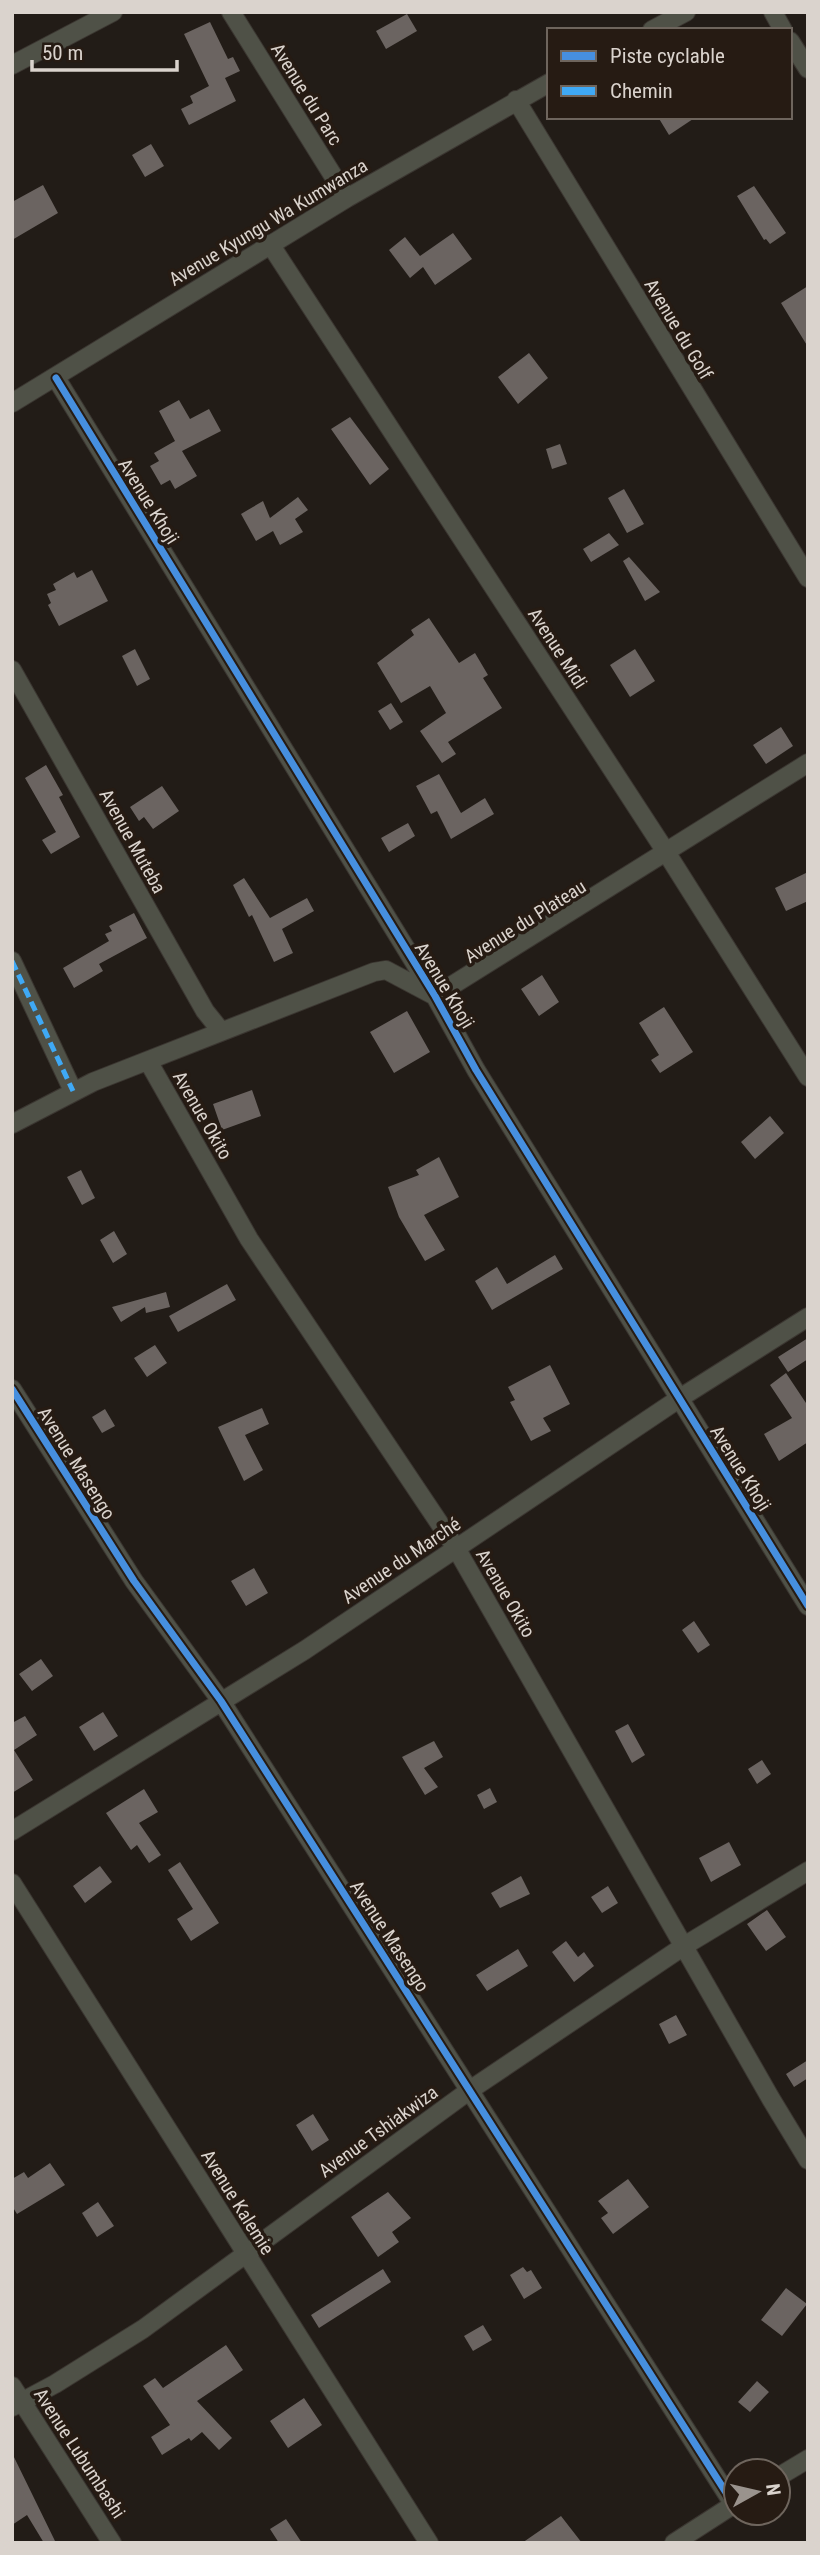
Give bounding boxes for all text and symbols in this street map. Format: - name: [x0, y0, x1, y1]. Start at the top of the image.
- scale bar: [32, 28, 177, 72]
- legend: [547, 28, 792, 119]
- street label: Avenue du Parc: [266, 39, 347, 150]
- text: 50 m: [42, 41, 83, 65]
- text: Piste cyclable: [610, 44, 725, 68]
- text: Chemin: [610, 79, 673, 103]
- street label: Avenue Kyungu Wa Kumwanza: [165, 154, 372, 291]
- street label: Avenue du Golf: [640, 275, 718, 384]
- street label: Avenue Khoji: [113, 454, 184, 548]
- street label: Avenue Midi: [523, 604, 592, 693]
- street label: Avenue Muteba: [94, 785, 171, 897]
- street label: Avenue du Plateau: [460, 875, 590, 968]
- street label: Avenue Khoji: [410, 938, 479, 1033]
- street label: Avenue Okito: [168, 1067, 237, 1164]
- street label: Avenue Masengo: [33, 1403, 120, 1524]
- street label: Avenue Khoji: [705, 1421, 776, 1515]
- street label: Avenue du Marché: [338, 1512, 465, 1609]
- street label: Avenue Okito: [471, 1545, 540, 1642]
- street label: Avenue Masengo: [345, 1876, 434, 1996]
- street label: Avenue Tshiakwiza: [314, 2081, 442, 2182]
- street label: Avenue Kalemie: [196, 2146, 279, 2259]
- street label: Avenue Lubumbashi: [29, 2384, 130, 2523]
- north arrow: [722, 2457, 792, 2527]
- text: N: [761, 2482, 786, 2497]

